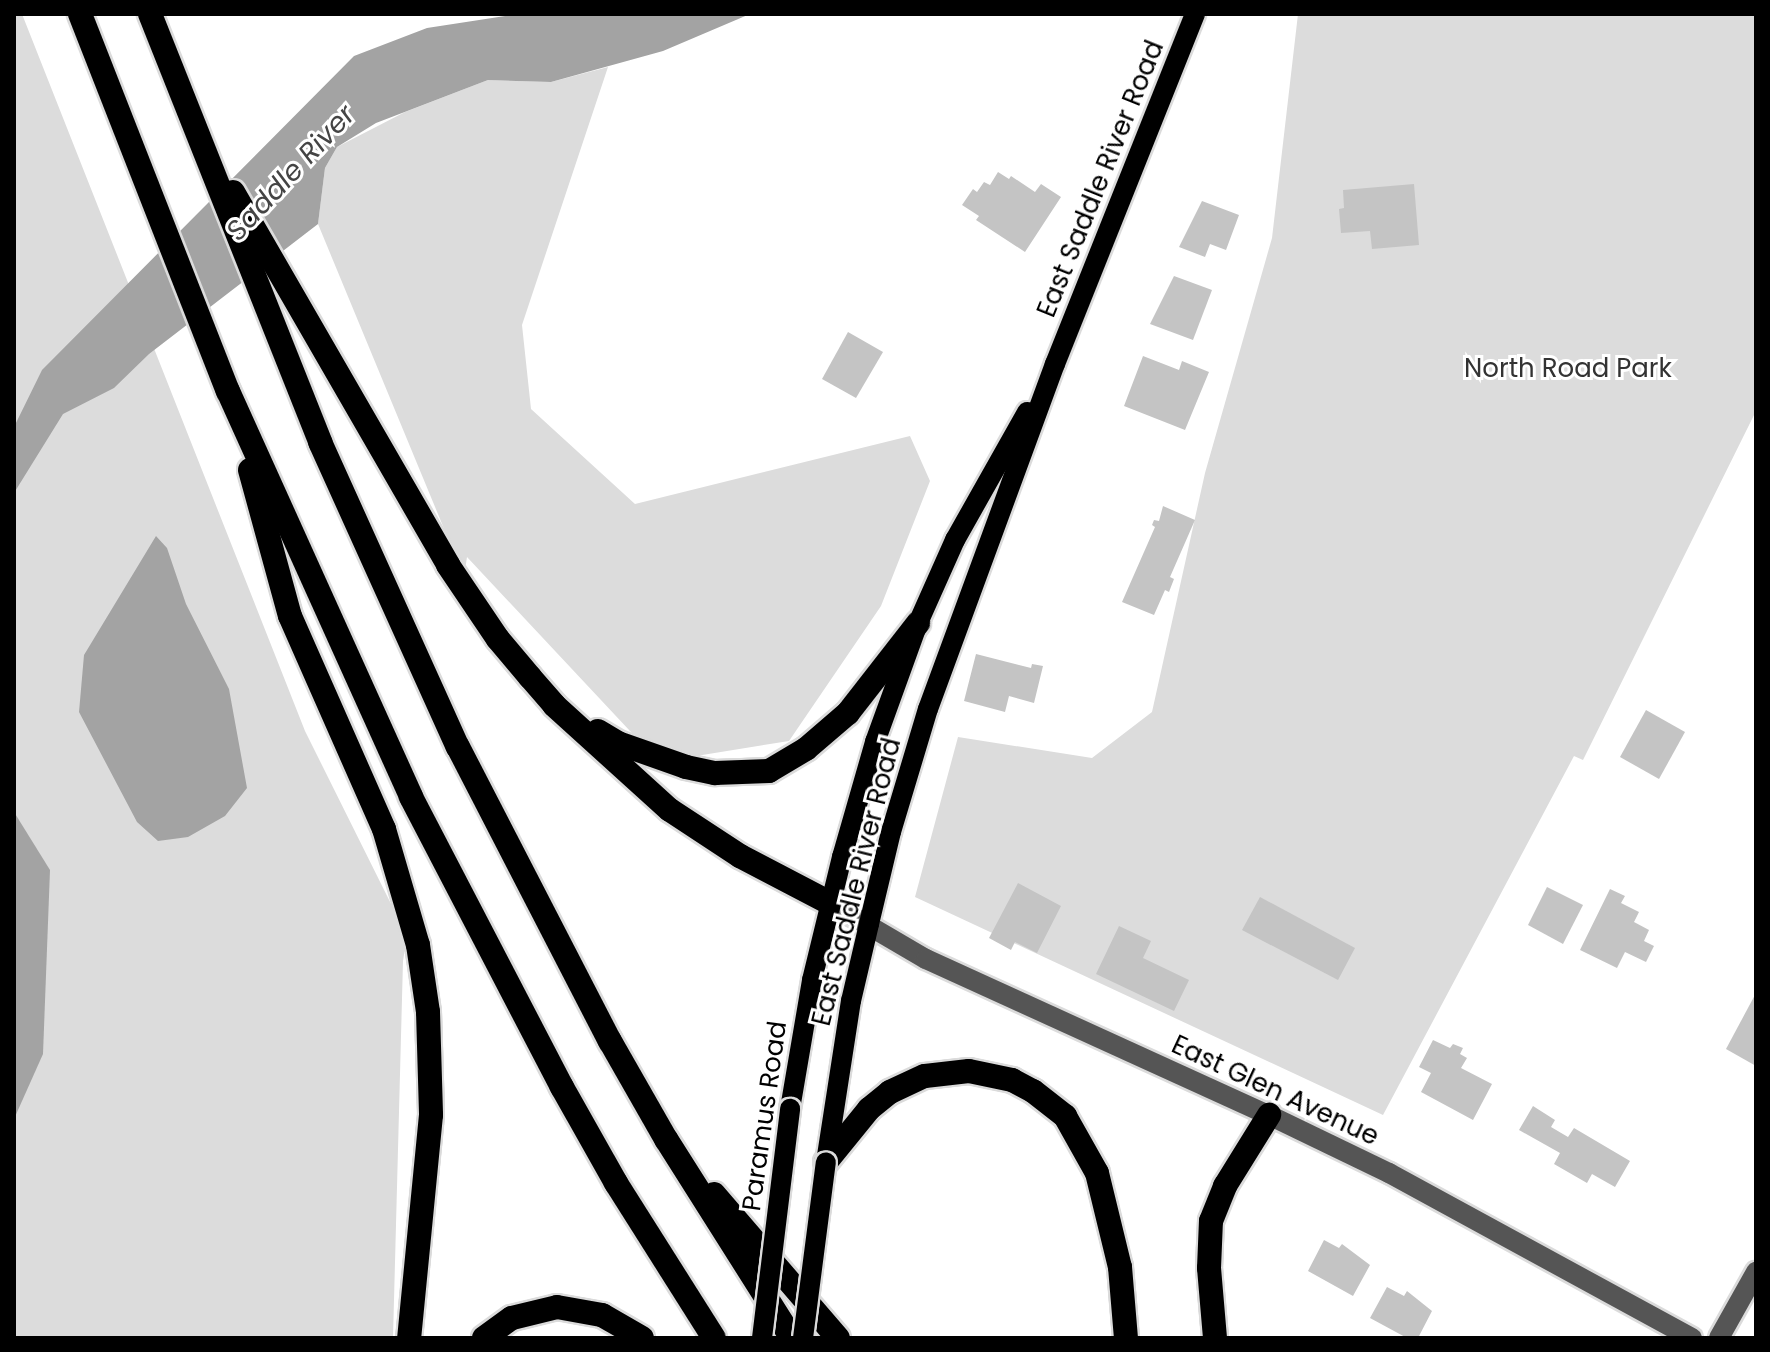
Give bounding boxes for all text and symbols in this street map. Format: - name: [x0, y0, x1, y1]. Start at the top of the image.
- street label: East Saddle River Road: [1031, 36, 1171, 322]
- water label: Saddle River: [220, 98, 362, 248]
- park label: North Road Park: [1464, 353, 1672, 385]
- street label: East Saddle River Road: [806, 735, 908, 1029]
- street label: Paramus Road: [736, 1019, 794, 1213]
- street label: East Glen Avenue: [1167, 1029, 1383, 1153]

